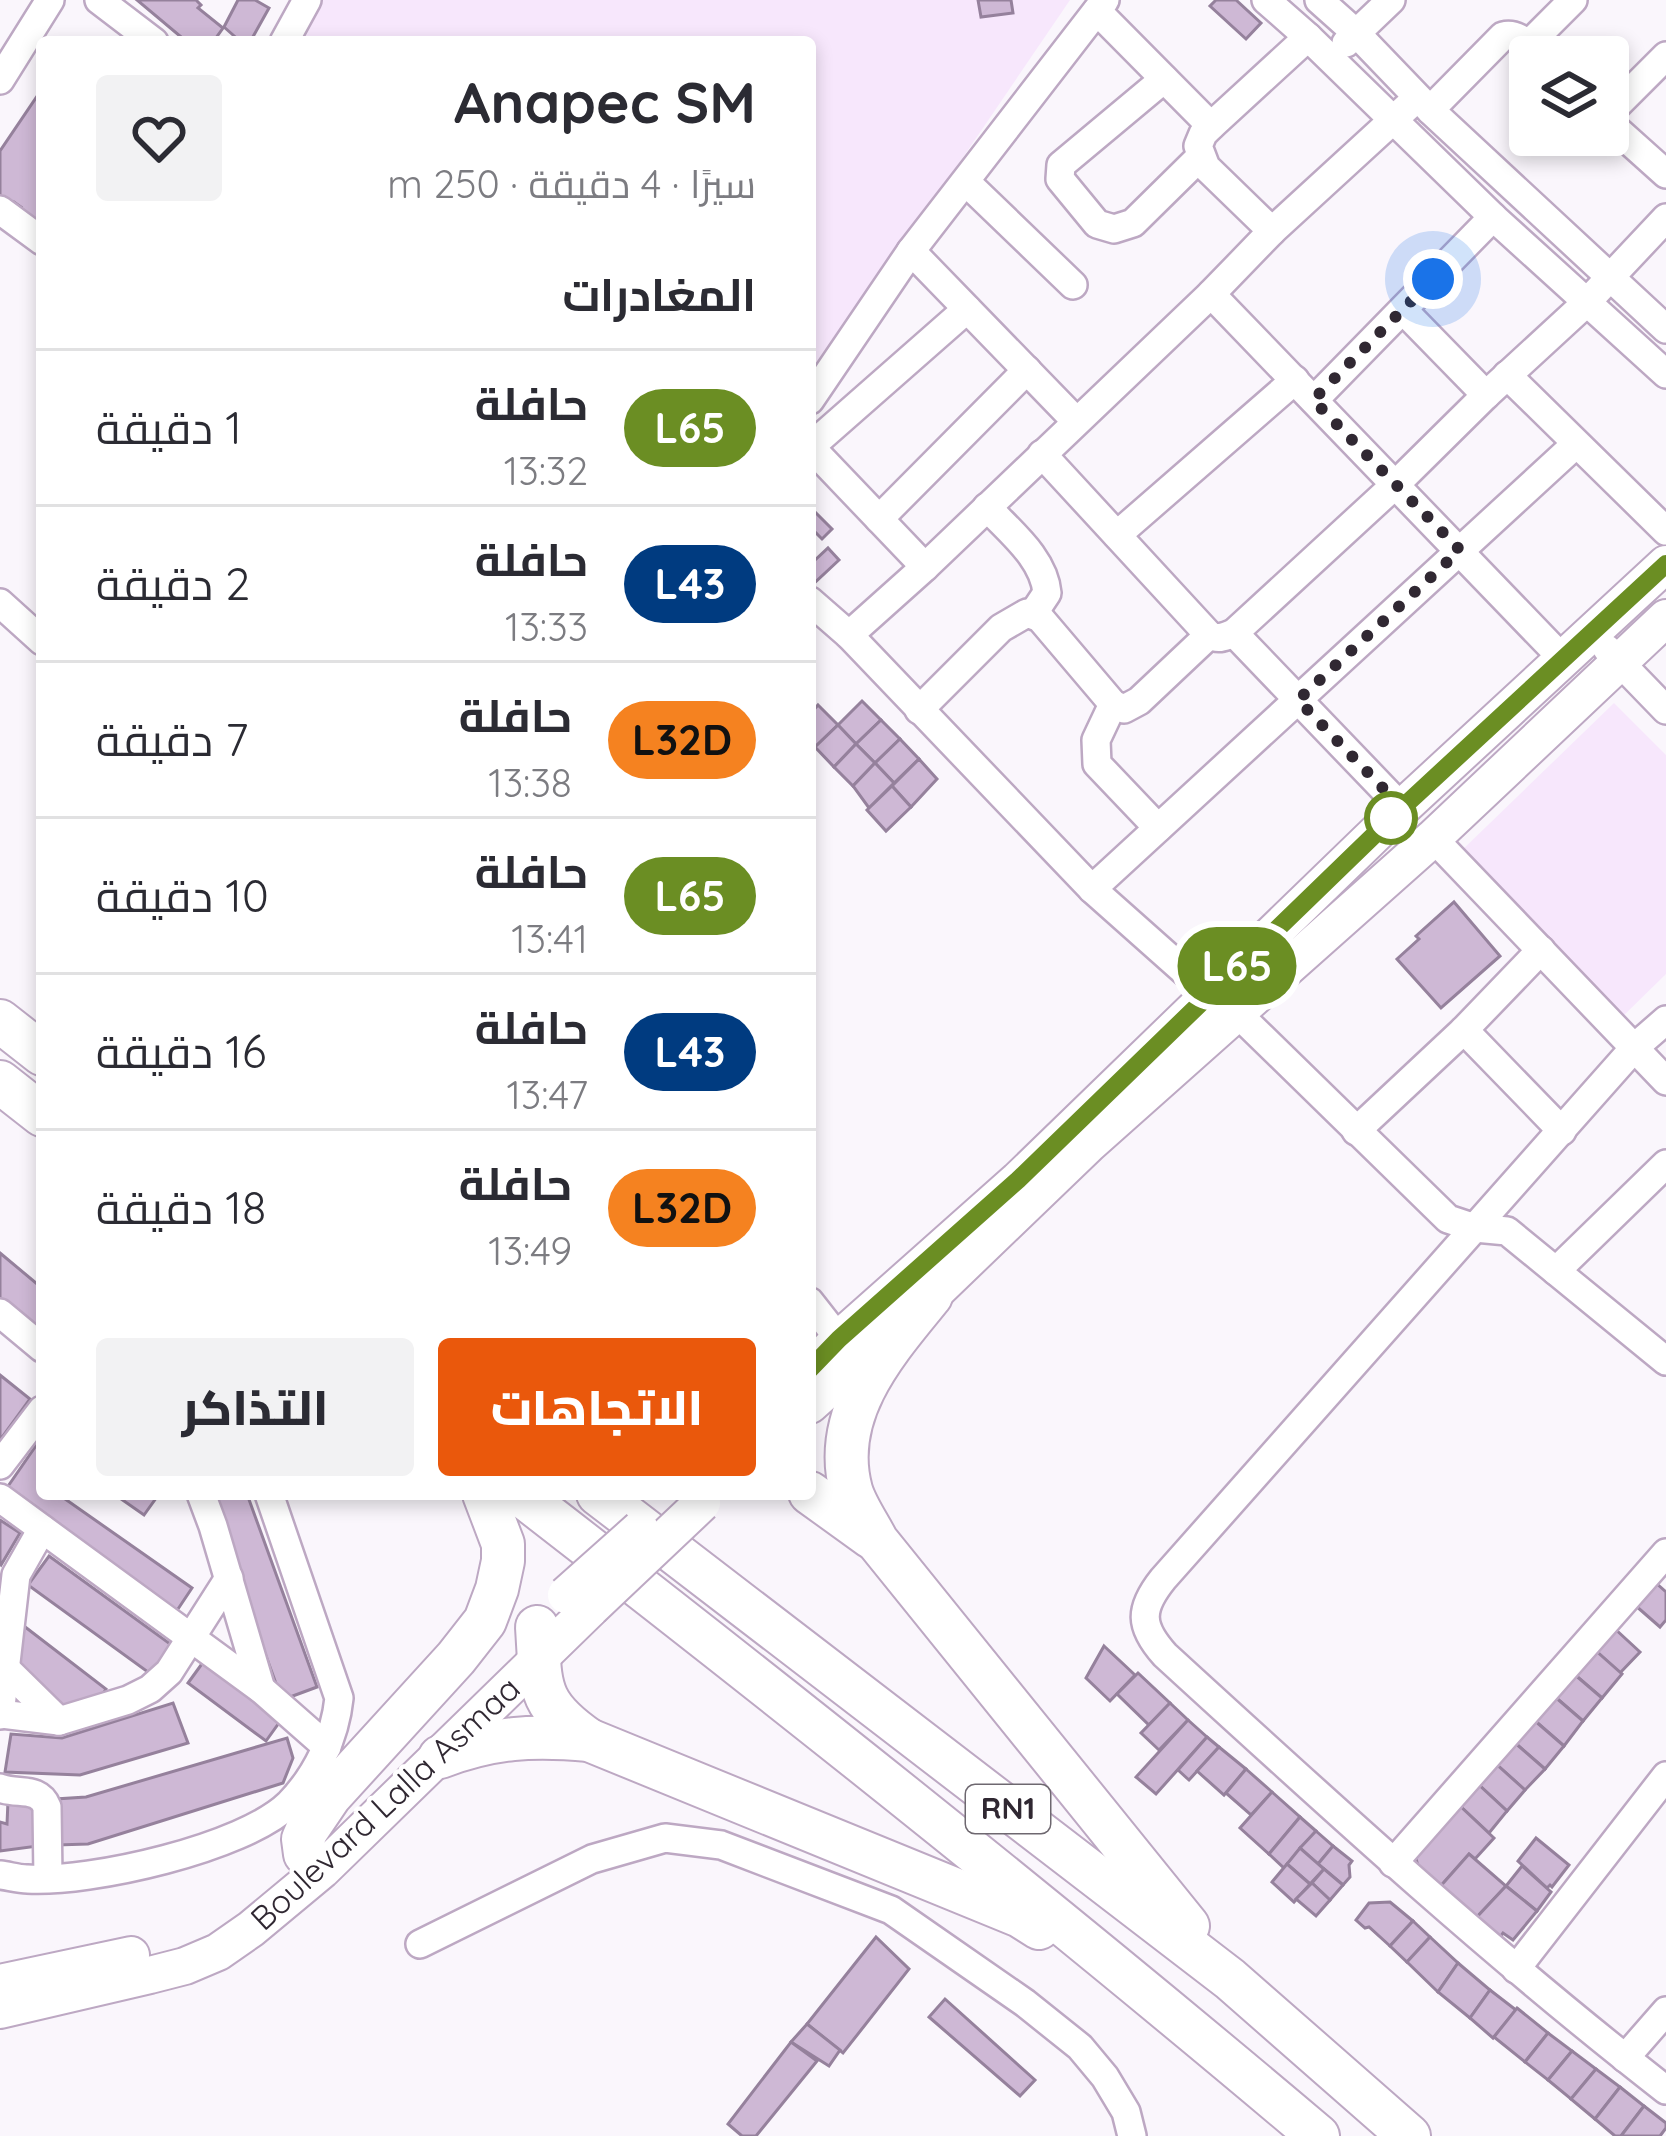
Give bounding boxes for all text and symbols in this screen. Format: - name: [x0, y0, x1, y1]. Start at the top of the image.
- map controls: [1509, 36, 1629, 156]
- button: layers: [1509, 36, 1629, 156]
- text: Anapec SM: [454, 66, 756, 137]
- button: heart: [96, 75, 222, 201]
- text: سيرًا · 4 دقيقة · 250 m: [387, 159, 756, 208]
- your location: [1403, 249, 1463, 309]
- text: المغادرات: [562, 266, 756, 322]
- text: حافلة: [475, 375, 588, 431]
- text: 1 دقيقة: [96, 399, 242, 455]
- text: L65: [654, 401, 726, 454]
- text: 13:32: [504, 446, 588, 495]
- text: حافلة: [475, 531, 588, 587]
- text: 2 دقيقة: [96, 555, 250, 611]
- text: L43: [655, 557, 725, 610]
- text: 13:33: [505, 602, 588, 651]
- text: حافلة: [459, 687, 572, 743]
- text: 7 دقيقة: [96, 711, 248, 767]
- text: L32D: [632, 713, 732, 766]
- text: 13:38: [488, 758, 572, 807]
- unlabelled marker: [1366, 793, 1416, 843]
- text: حافلة: [475, 843, 588, 899]
- text: 10 دقيقة: [96, 867, 269, 923]
- text: L65: [654, 869, 726, 922]
- text: 13:41: [511, 914, 588, 963]
- line badge: L65: [1168, 927, 1306, 1005]
- text: L65: [1201, 939, 1273, 992]
- text: حافلة: [475, 999, 588, 1055]
- text: 16 دقيقة: [96, 1023, 266, 1079]
- text: L43: [655, 1025, 725, 1078]
- text: 13:47: [506, 1070, 588, 1119]
- text: حافلة: [459, 1155, 572, 1211]
- text: 18 دقيقة: [96, 1179, 266, 1235]
- text: L32D: [632, 1181, 732, 1234]
- text: 13:49: [488, 1226, 572, 1275]
- button: التذاكر: [96, 1338, 414, 1476]
- button: الاتجاهات: [438, 1338, 756, 1476]
- street label: Boulevard Lalla Asmaa: [241, 1667, 528, 1938]
- road number: RN1: [966, 1785, 1050, 1833]

